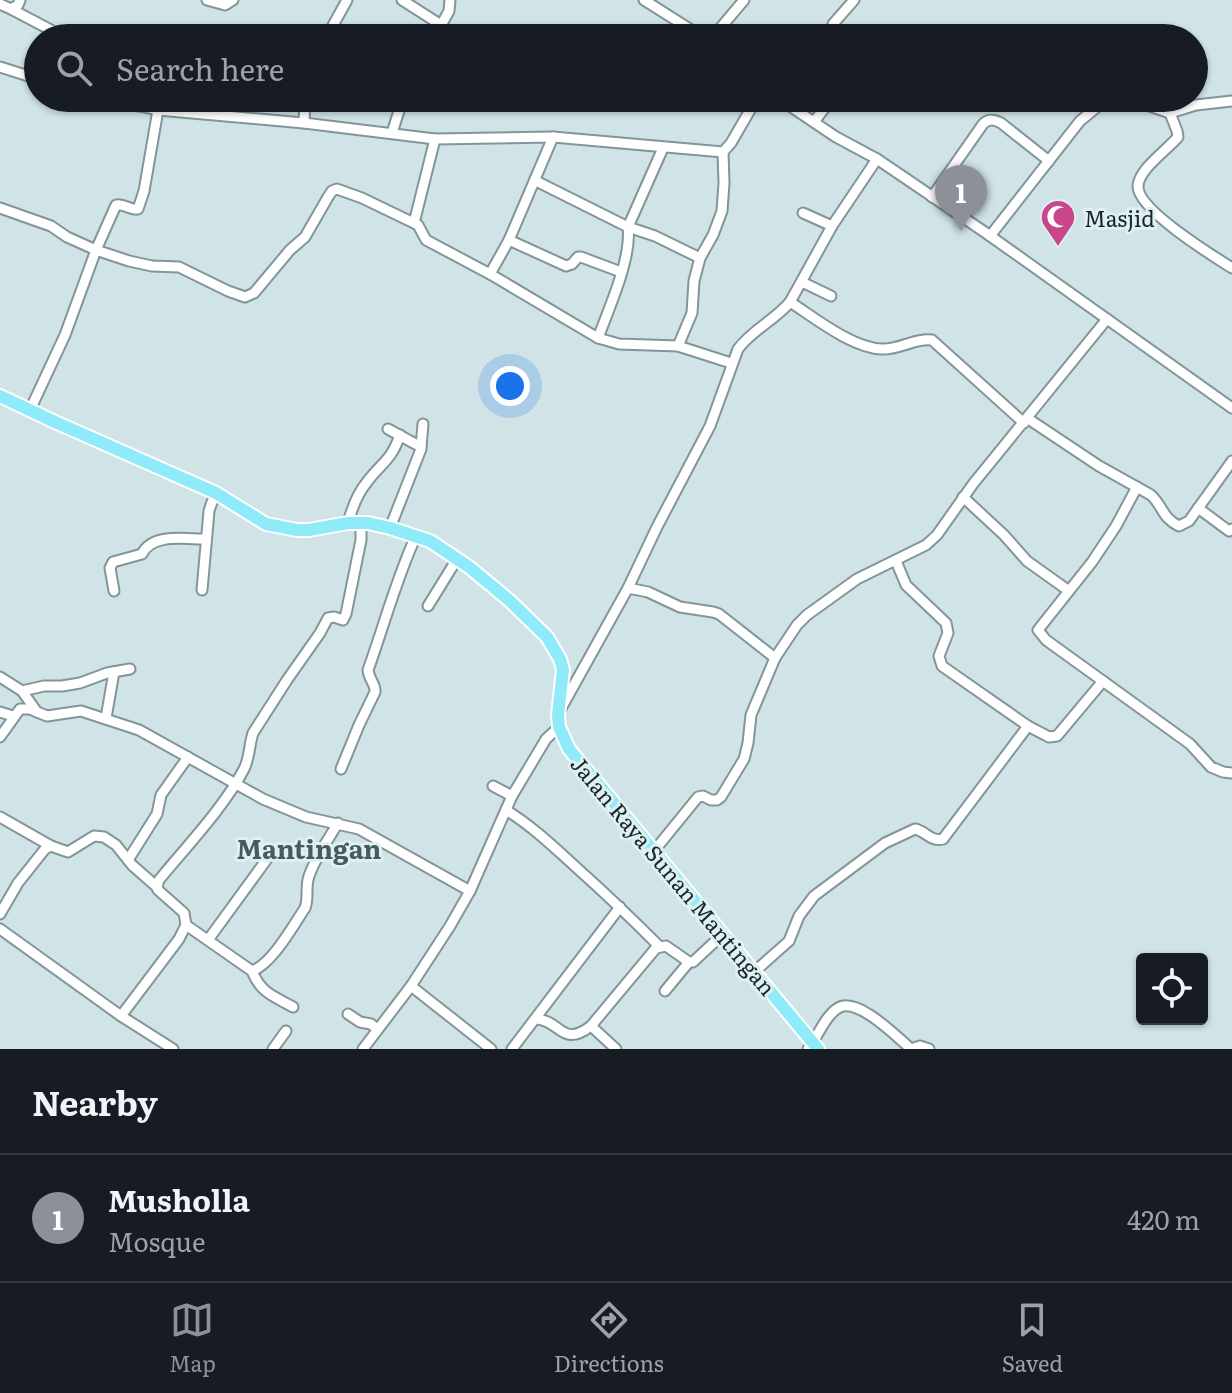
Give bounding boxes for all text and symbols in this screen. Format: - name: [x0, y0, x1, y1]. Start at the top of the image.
- search box: [24, 24, 1208, 112]
- icon: search: [52, 46, 96, 90]
- text: Search here: [116, 46, 284, 90]
- pin: 1: [935, 165, 987, 231]
- mosque icon: Masjid: [1039, 198, 1077, 248]
- place label: Masjid: [1084, 201, 1155, 234]
- your location: [490, 366, 530, 406]
- street label: Jalan Raya Sunan Mantingan: [564, 748, 784, 1002]
- district label: Mantingan: [237, 828, 381, 867]
- map controls: [1136, 953, 1208, 1025]
- button: locate: [1136, 953, 1208, 1025]
- text: Nearby: [32, 1076, 158, 1126]
- text: Musholla: [108, 1177, 250, 1221]
- text: 1: [53, 1199, 63, 1238]
- text: 420 m: [1127, 1199, 1200, 1238]
- text: Mosque: [108, 1221, 205, 1260]
- tab: Map: [169, 1298, 216, 1379]
- tab: Directions: [554, 1298, 664, 1379]
- tab: Saved: [1002, 1298, 1063, 1379]

